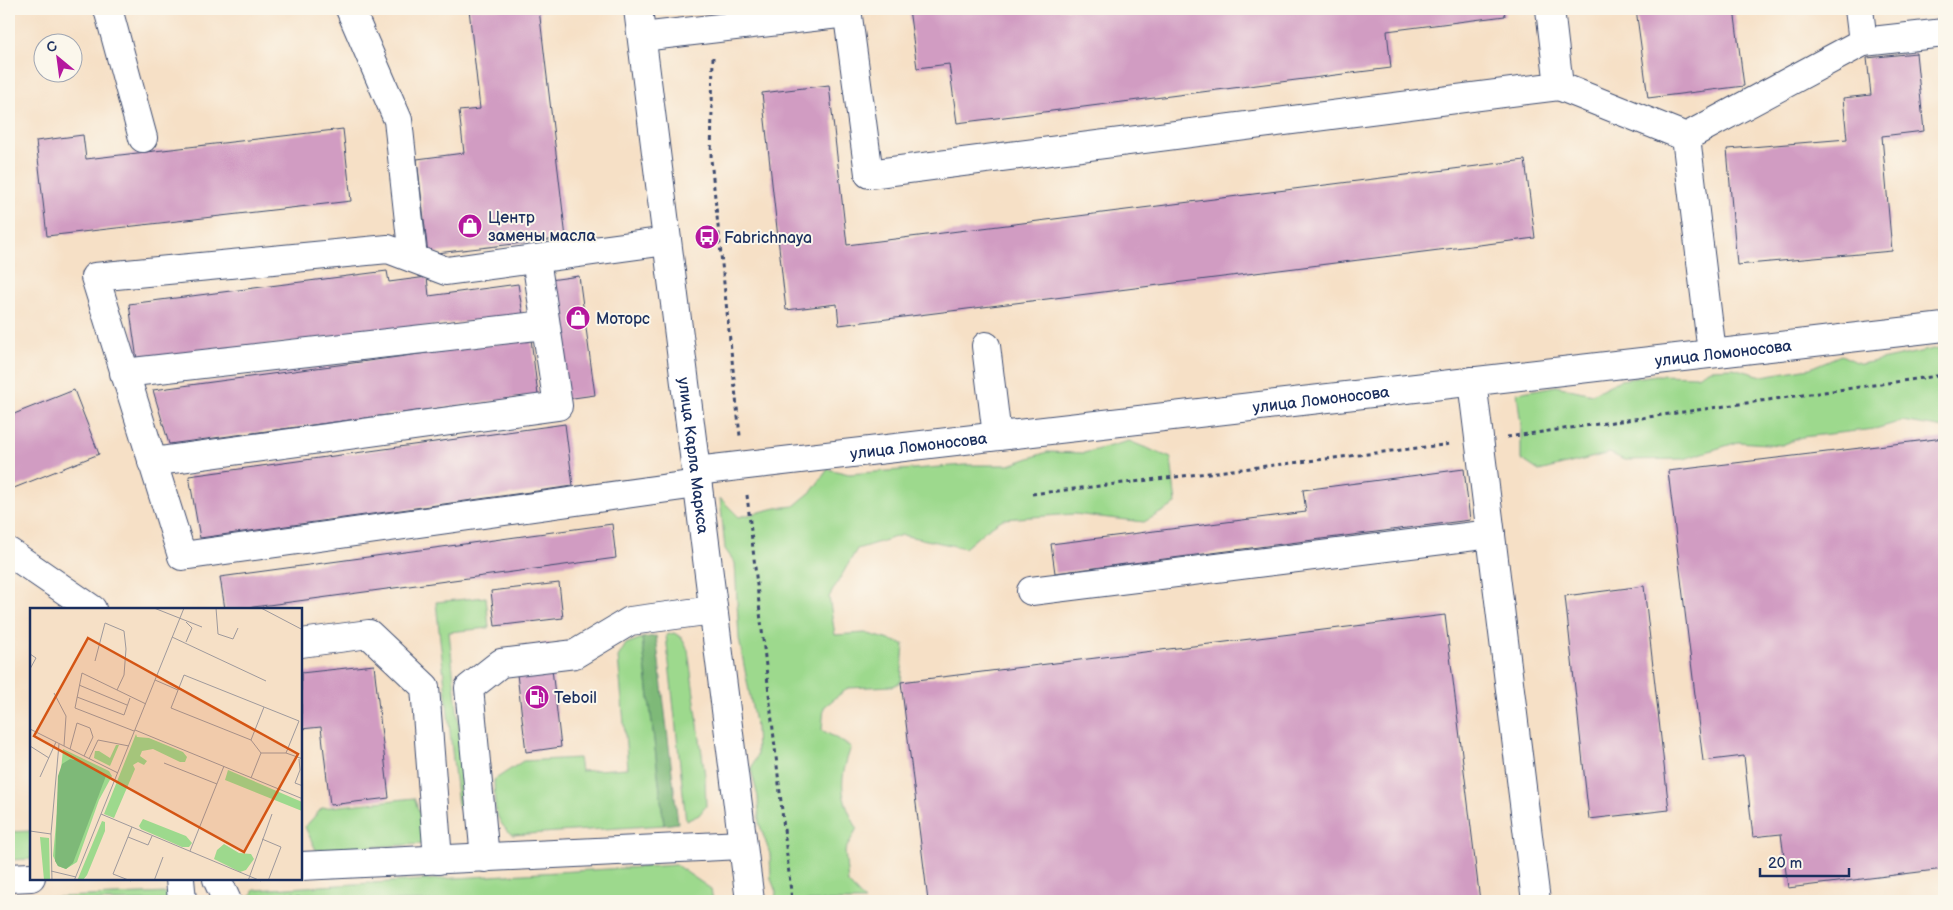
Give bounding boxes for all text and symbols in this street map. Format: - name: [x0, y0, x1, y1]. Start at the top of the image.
- north arrow: [32, 32, 82, 82]
- text: С: [44, 37, 61, 57]
- place label: Центр замены масла: [488, 209, 596, 246]
- shop icon: Центр замены масла: [457, 213, 483, 239]
- bus stop icon: Fabrichnaya: [694, 224, 720, 250]
- place label: Fabrichnaya: [724, 229, 812, 248]
- shop icon: Моторс: [565, 305, 591, 331]
- place label: Моторс: [596, 310, 650, 329]
- street label: улица Ломоносова: [1654, 337, 1793, 371]
- street label: улица Карла Маркса: [673, 376, 712, 536]
- street label: улица Ломоносова: [1252, 383, 1391, 418]
- street label: улица Ломоносова: [849, 429, 989, 464]
- inset map: [30, 608, 302, 880]
- fuel station icon: Teboil: [524, 684, 550, 710]
- place label: Teboil: [554, 689, 597, 708]
- scale bar: [1760, 845, 1849, 877]
- text: 20 m: [1768, 854, 1802, 873]

